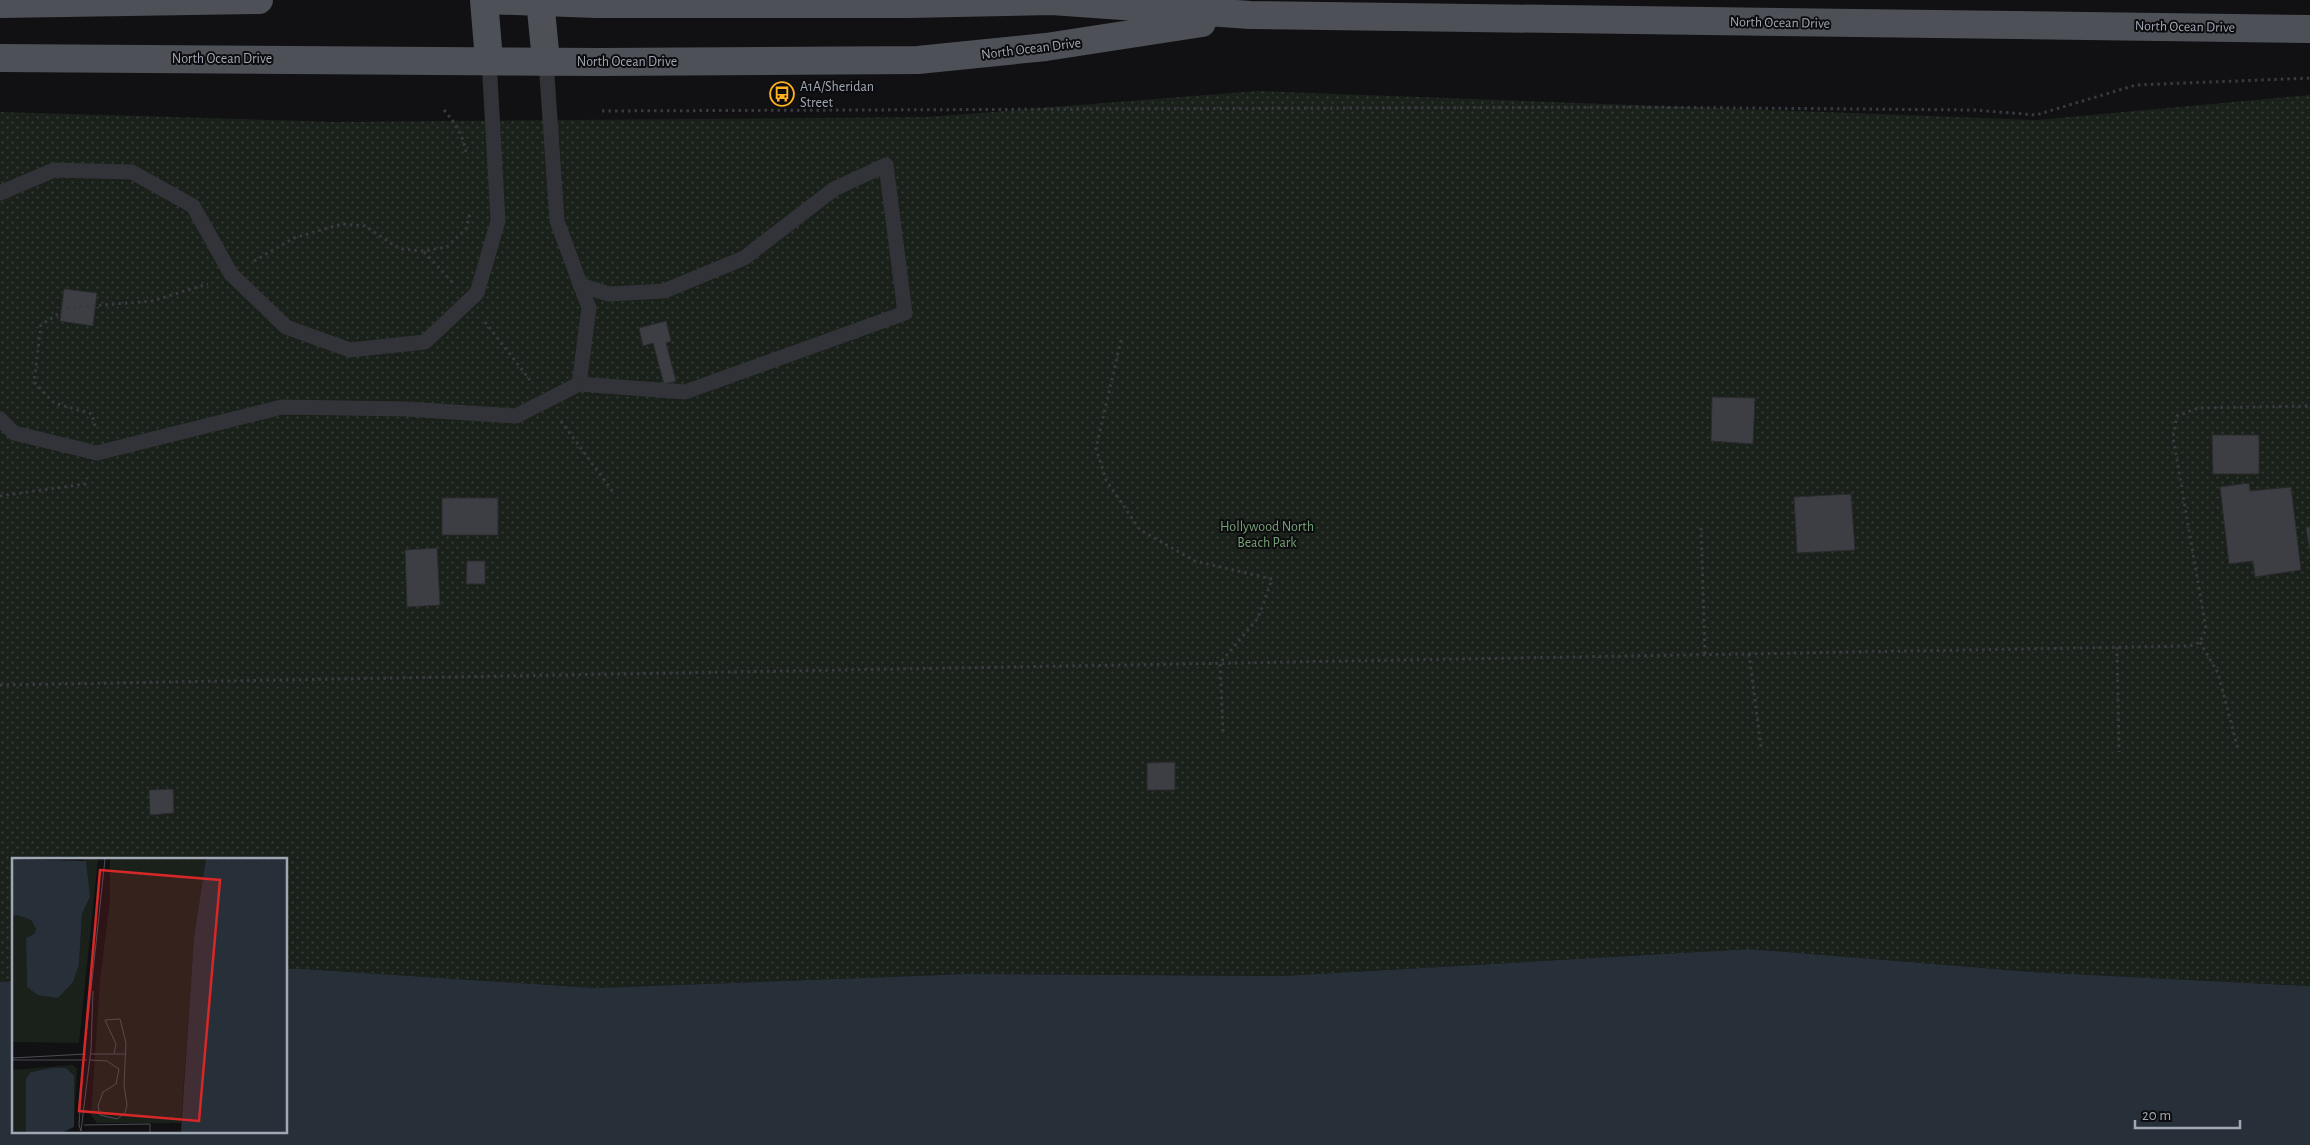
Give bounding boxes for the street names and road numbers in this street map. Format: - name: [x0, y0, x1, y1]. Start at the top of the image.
- street label: North Ocean Drive: [1730, 15, 1830, 31]
- street label: North Ocean Drive: [2135, 19, 2235, 35]
- street label: North Ocean Drive: [980, 36, 1082, 62]
- street label: North Ocean Drive: [172, 52, 272, 66]
- street label: North Ocean Drive: [577, 55, 677, 69]

